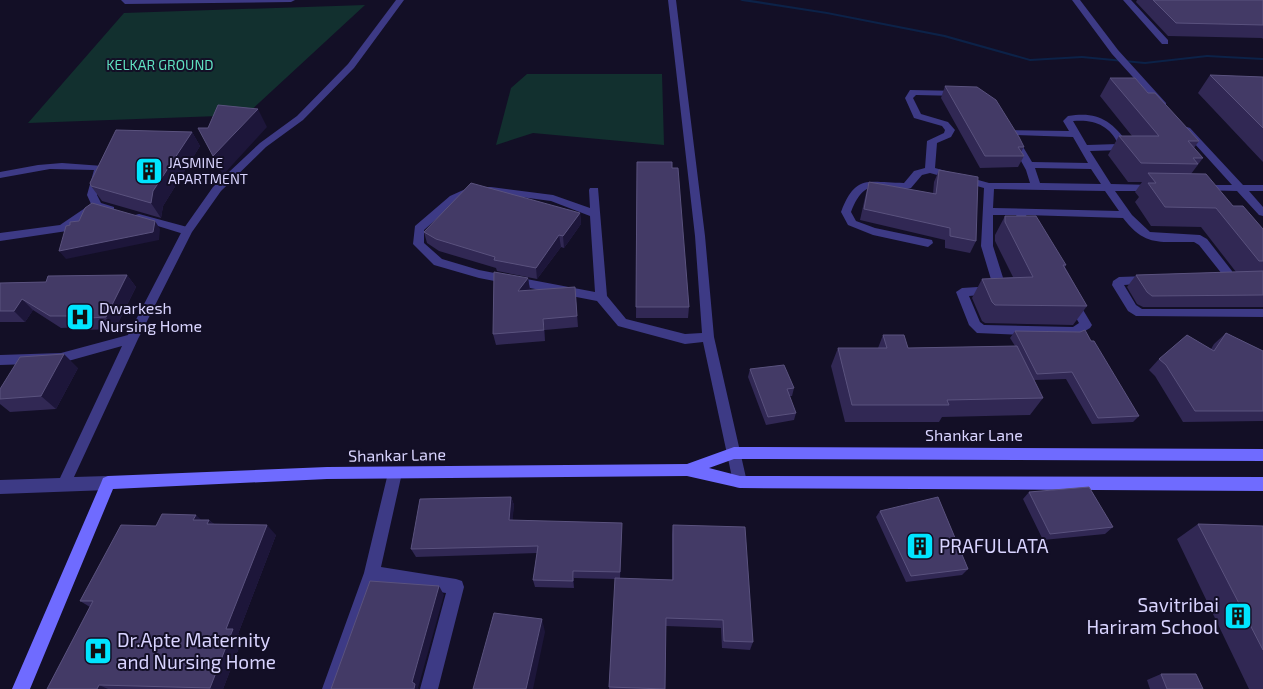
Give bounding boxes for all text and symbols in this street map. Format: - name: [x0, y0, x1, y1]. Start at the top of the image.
- park label: KELKAR GROUND: [106, 56, 214, 73]
- place label: JASMINE APARTMENT: [168, 154, 248, 187]
- building icon: JASMINE APARTMENT: [134, 156, 164, 186]
- place label: Dwarkesh Nursing Home: [99, 298, 202, 335]
- hospital icon: Dwarkesh Nursing Home: [65, 302, 95, 332]
- street label: Shankar Lane: [925, 425, 1023, 444]
- street label: Shankar Lane: [348, 444, 446, 465]
- building icon: PRAFULLATA: [905, 531, 935, 561]
- place label: PRAFULLATA: [939, 534, 1049, 557]
- place label: Savitribai Hariram School: [1086, 593, 1219, 638]
- building icon: Savitribai Hariram School: [1223, 601, 1253, 631]
- place label: Dr.Apte Maternity and Nursing Home: [117, 628, 276, 673]
- hospital icon: Dr.Apte Maternity and Nursing Home: [83, 636, 113, 666]

